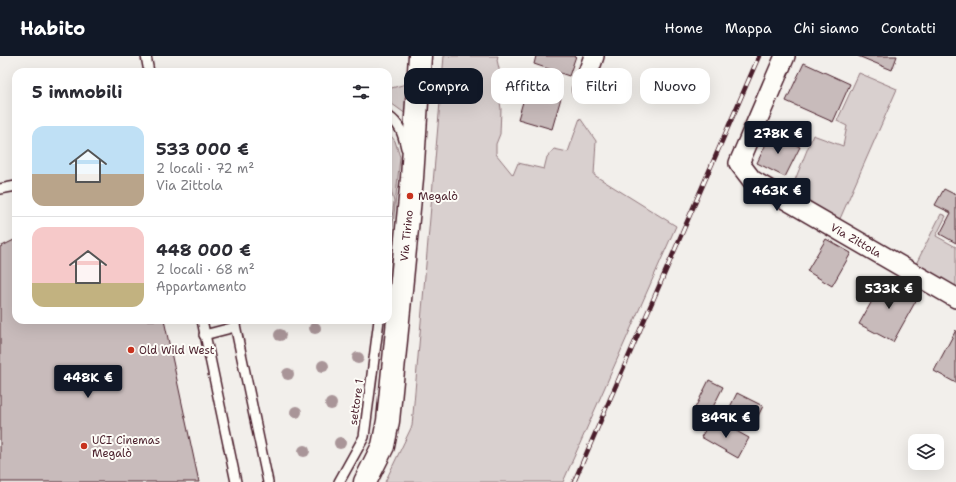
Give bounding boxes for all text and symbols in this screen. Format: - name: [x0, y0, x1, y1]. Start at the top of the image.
- text: Habito: [20, 16, 85, 41]
- text: Home: [665, 19, 703, 37]
- text: Mappa: [725, 19, 772, 37]
- text: Chi siamo: [794, 19, 859, 37]
- text: Contatti: [881, 19, 936, 37]
- chip: Compra: [404, 68, 483, 104]
- chip: Affitta: [491, 68, 564, 104]
- chip: Filtri: [572, 68, 632, 104]
- chip: Nuovo: [640, 68, 710, 104]
- text: 5 immobili: [32, 81, 122, 103]
- icon: filters: [350, 81, 372, 103]
- pin: 278K €: [745, 121, 811, 155]
- text: 278K €: [754, 125, 803, 142]
- text: 533 000 €: [156, 138, 249, 160]
- icon: home: [64, 142, 112, 190]
- text: 2 locali · 72 m²: [156, 160, 254, 177]
- text: Via Zittola: [156, 177, 223, 194]
- pin: 463K €: [744, 178, 810, 212]
- text: 463K €: [752, 182, 802, 199]
- place label: Megalò: [418, 189, 458, 204]
- marker: Megalò: [405, 191, 415, 201]
- street label: Via Tirino: [397, 209, 417, 262]
- street label: Via Zittola: [828, 220, 884, 261]
- text: 448 000 €: [156, 239, 251, 261]
- icon: home: [64, 243, 112, 291]
- text: 2 locali · 68 m²: [156, 261, 255, 278]
- pin: 533K €: [856, 276, 922, 310]
- text: Appartamento: [156, 278, 247, 295]
- text: 533K €: [865, 280, 913, 297]
- place label: Old Wild West: [139, 343, 215, 358]
- marker: Old Wild West: [126, 345, 136, 355]
- pin: 448K €: [55, 365, 121, 399]
- text: 448K €: [63, 369, 113, 386]
- street label: settore 1: [346, 378, 367, 426]
- pin: 849K €: [693, 405, 759, 439]
- text: 849K €: [701, 409, 751, 426]
- place label: UCI Cinemas Megalò: [92, 433, 160, 461]
- map controls: [908, 434, 944, 470]
- button: layers: [908, 434, 944, 470]
- marker: UCI Cinemas Megalò: [79, 441, 89, 451]

